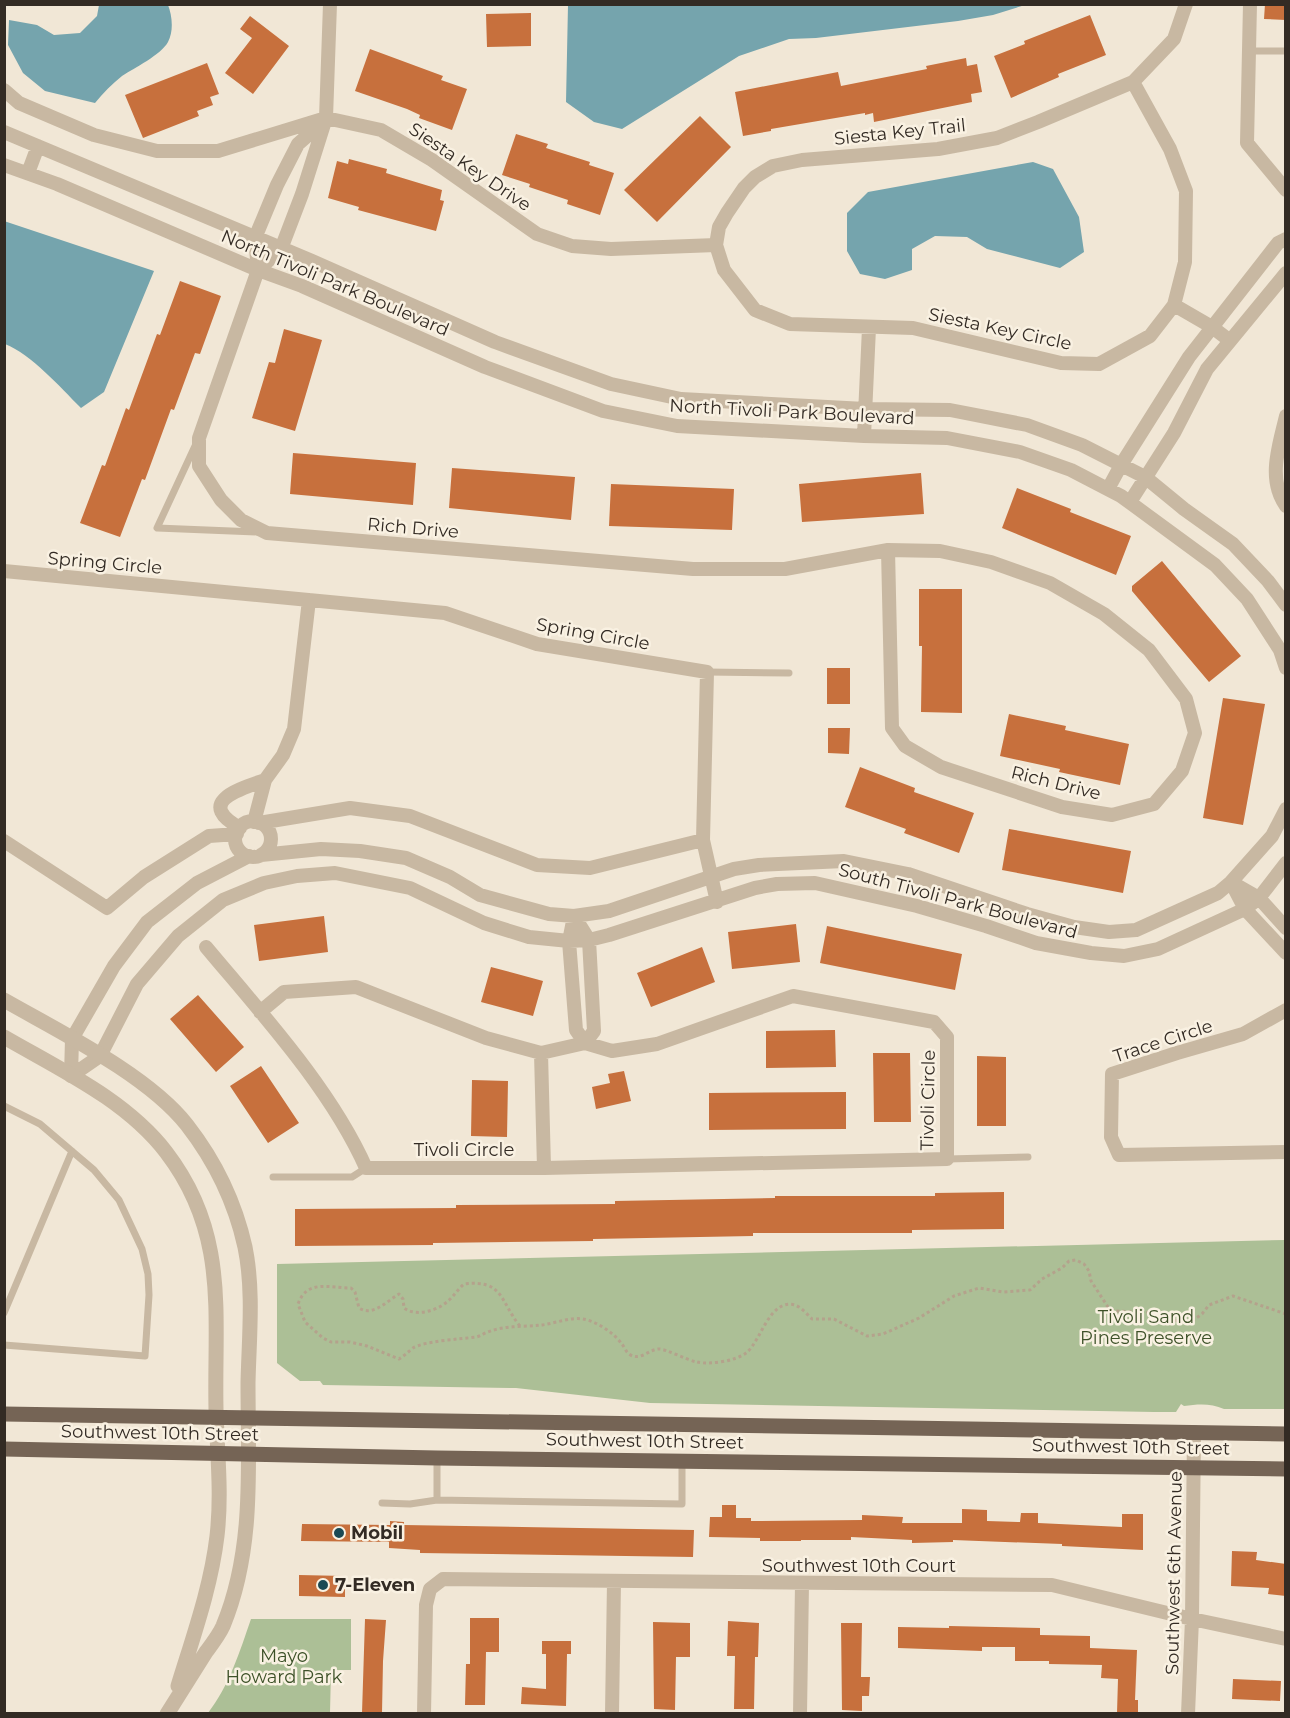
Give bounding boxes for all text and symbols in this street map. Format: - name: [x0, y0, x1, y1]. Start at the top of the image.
- street label: Siesta Key Trail: [833, 114, 967, 150]
- street label: Siesta Key Drive: [405, 118, 535, 216]
- street label: North Tivoli Park Boulevard: [218, 225, 452, 341]
- street label: Siesta Key Circle: [926, 303, 1074, 355]
- street label: North Tivoli Park Boulevard: [669, 395, 915, 429]
- street label: Rich Drive: [366, 513, 460, 543]
- street label: Spring Circle: [47, 547, 163, 579]
- street label: Spring Circle: [535, 613, 652, 655]
- street label: Rich Drive: [1009, 761, 1103, 805]
- street label: South Tivoli Park Boulevard: [836, 858, 1080, 944]
- street label: Trace Circle: [1111, 1015, 1216, 1067]
- street label: Tivoli Circle: [916, 1049, 940, 1151]
- street label: Tivoli Circle: [414, 1139, 514, 1161]
- park label: Tivoli Sand Pines Preserve: [1080, 1306, 1212, 1349]
- street label: Southwest 10th Street: [61, 1420, 259, 1446]
- street label: Southwest 10th Street: [546, 1428, 744, 1454]
- street label: Southwest 10th Street: [1032, 1434, 1230, 1460]
- street label: Southwest 6th Avenue: [1161, 1471, 1187, 1675]
- place label: Mobil: [351, 1522, 403, 1544]
- marker: Mobil: [332, 1526, 346, 1540]
- street label: Southwest 10th Court: [762, 1555, 956, 1577]
- place label: 7-Eleven: [335, 1574, 415, 1596]
- marker: 7-Eleven: [316, 1578, 330, 1592]
- park label: Mayo Howard Park: [226, 1645, 343, 1688]

